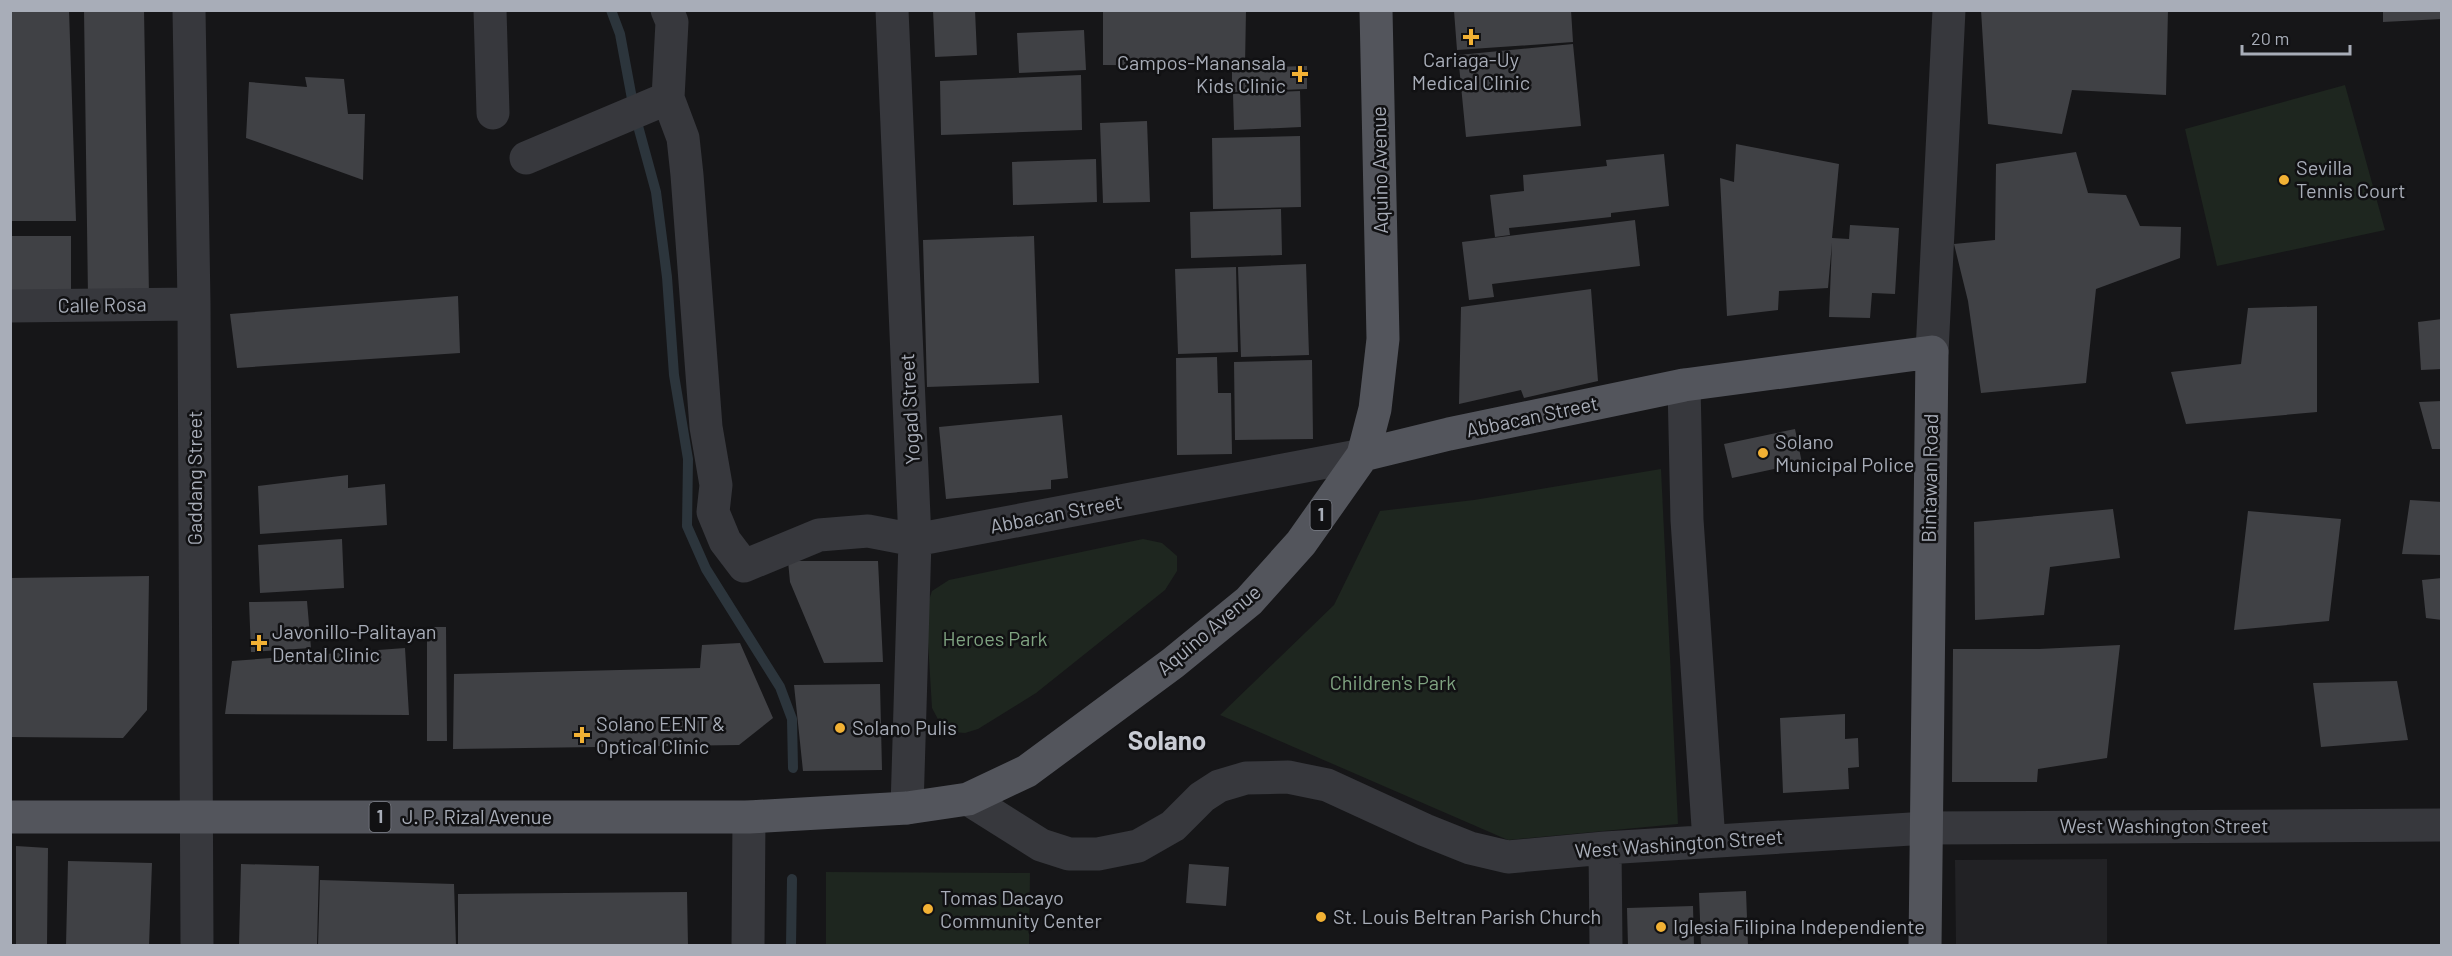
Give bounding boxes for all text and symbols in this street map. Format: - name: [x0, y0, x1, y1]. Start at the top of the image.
- scale bar: [2242, 18, 2350, 56]
- text: 20 m: [2251, 27, 2289, 49]
- marker: Cariaga-Uy Medical Clinic: [1462, 28, 1480, 46]
- place label: Cariaga-Uy Medical Clinic: [1412, 47, 1530, 94]
- place label: Campos-Manansala Kids Clinic: [1117, 50, 1286, 97]
- marker: Campos-Manansala Kids Clinic: [1291, 65, 1309, 83]
- street label: Aquino Avenue: [1366, 106, 1392, 234]
- place label: Sevilla Tennis Court: [2296, 155, 2406, 202]
- marker: Sevilla Tennis Court: [2277, 173, 2291, 187]
- street label: Calle Rosa: [57, 291, 147, 317]
- street label: Yogad Street: [894, 353, 924, 465]
- street label: Abbacan Street: [1464, 390, 1600, 442]
- street label: Gaddang Street: [182, 411, 206, 545]
- street label: Bintawan Road: [1916, 413, 1942, 543]
- place label: Solano Municipal Police: [1775, 429, 1914, 476]
- marker: Solano Municipal Police: [1756, 446, 1770, 460]
- street label: Abbacan Street: [988, 488, 1124, 538]
- road number: 1: [1310, 500, 1332, 530]
- street label: Aquino Avenue: [1152, 579, 1265, 679]
- place label: Javonillo-Palitayan Dental Clinic: [272, 619, 437, 666]
- park label: Heroes Park: [942, 626, 1048, 650]
- marker: Javonillo-Palitayan Dental Clinic: [250, 634, 268, 652]
- park label: Children's Park: [1330, 670, 1456, 694]
- place label: Solano EENT & Optical Clinic: [596, 711, 725, 758]
- place label: Solano Pulis: [852, 715, 957, 739]
- marker: Solano Pulis: [833, 721, 847, 735]
- district label: Solano: [1128, 724, 1206, 755]
- marker: Solano EENT & Optical Clinic: [573, 726, 591, 744]
- road number: 1: [370, 802, 391, 832]
- street label: J. P. Rizal Avenue: [402, 804, 552, 828]
- street label: West Washington Street: [2060, 813, 2269, 837]
- street label: West Washington Street: [1574, 824, 1784, 862]
- place label: Tomas Dacayo Community Center: [940, 885, 1102, 932]
- marker: Tomas Dacayo Community Center: [921, 902, 935, 916]
- place label: St. Louis Beltran Parish Church: [1333, 904, 1601, 928]
- marker: St. Louis Beltran Parish Church: [1314, 910, 1328, 924]
- place label: Iglesia Filipina Independiente: [1673, 914, 1925, 938]
- marker: Iglesia Filipina Independiente: [1654, 920, 1668, 934]

